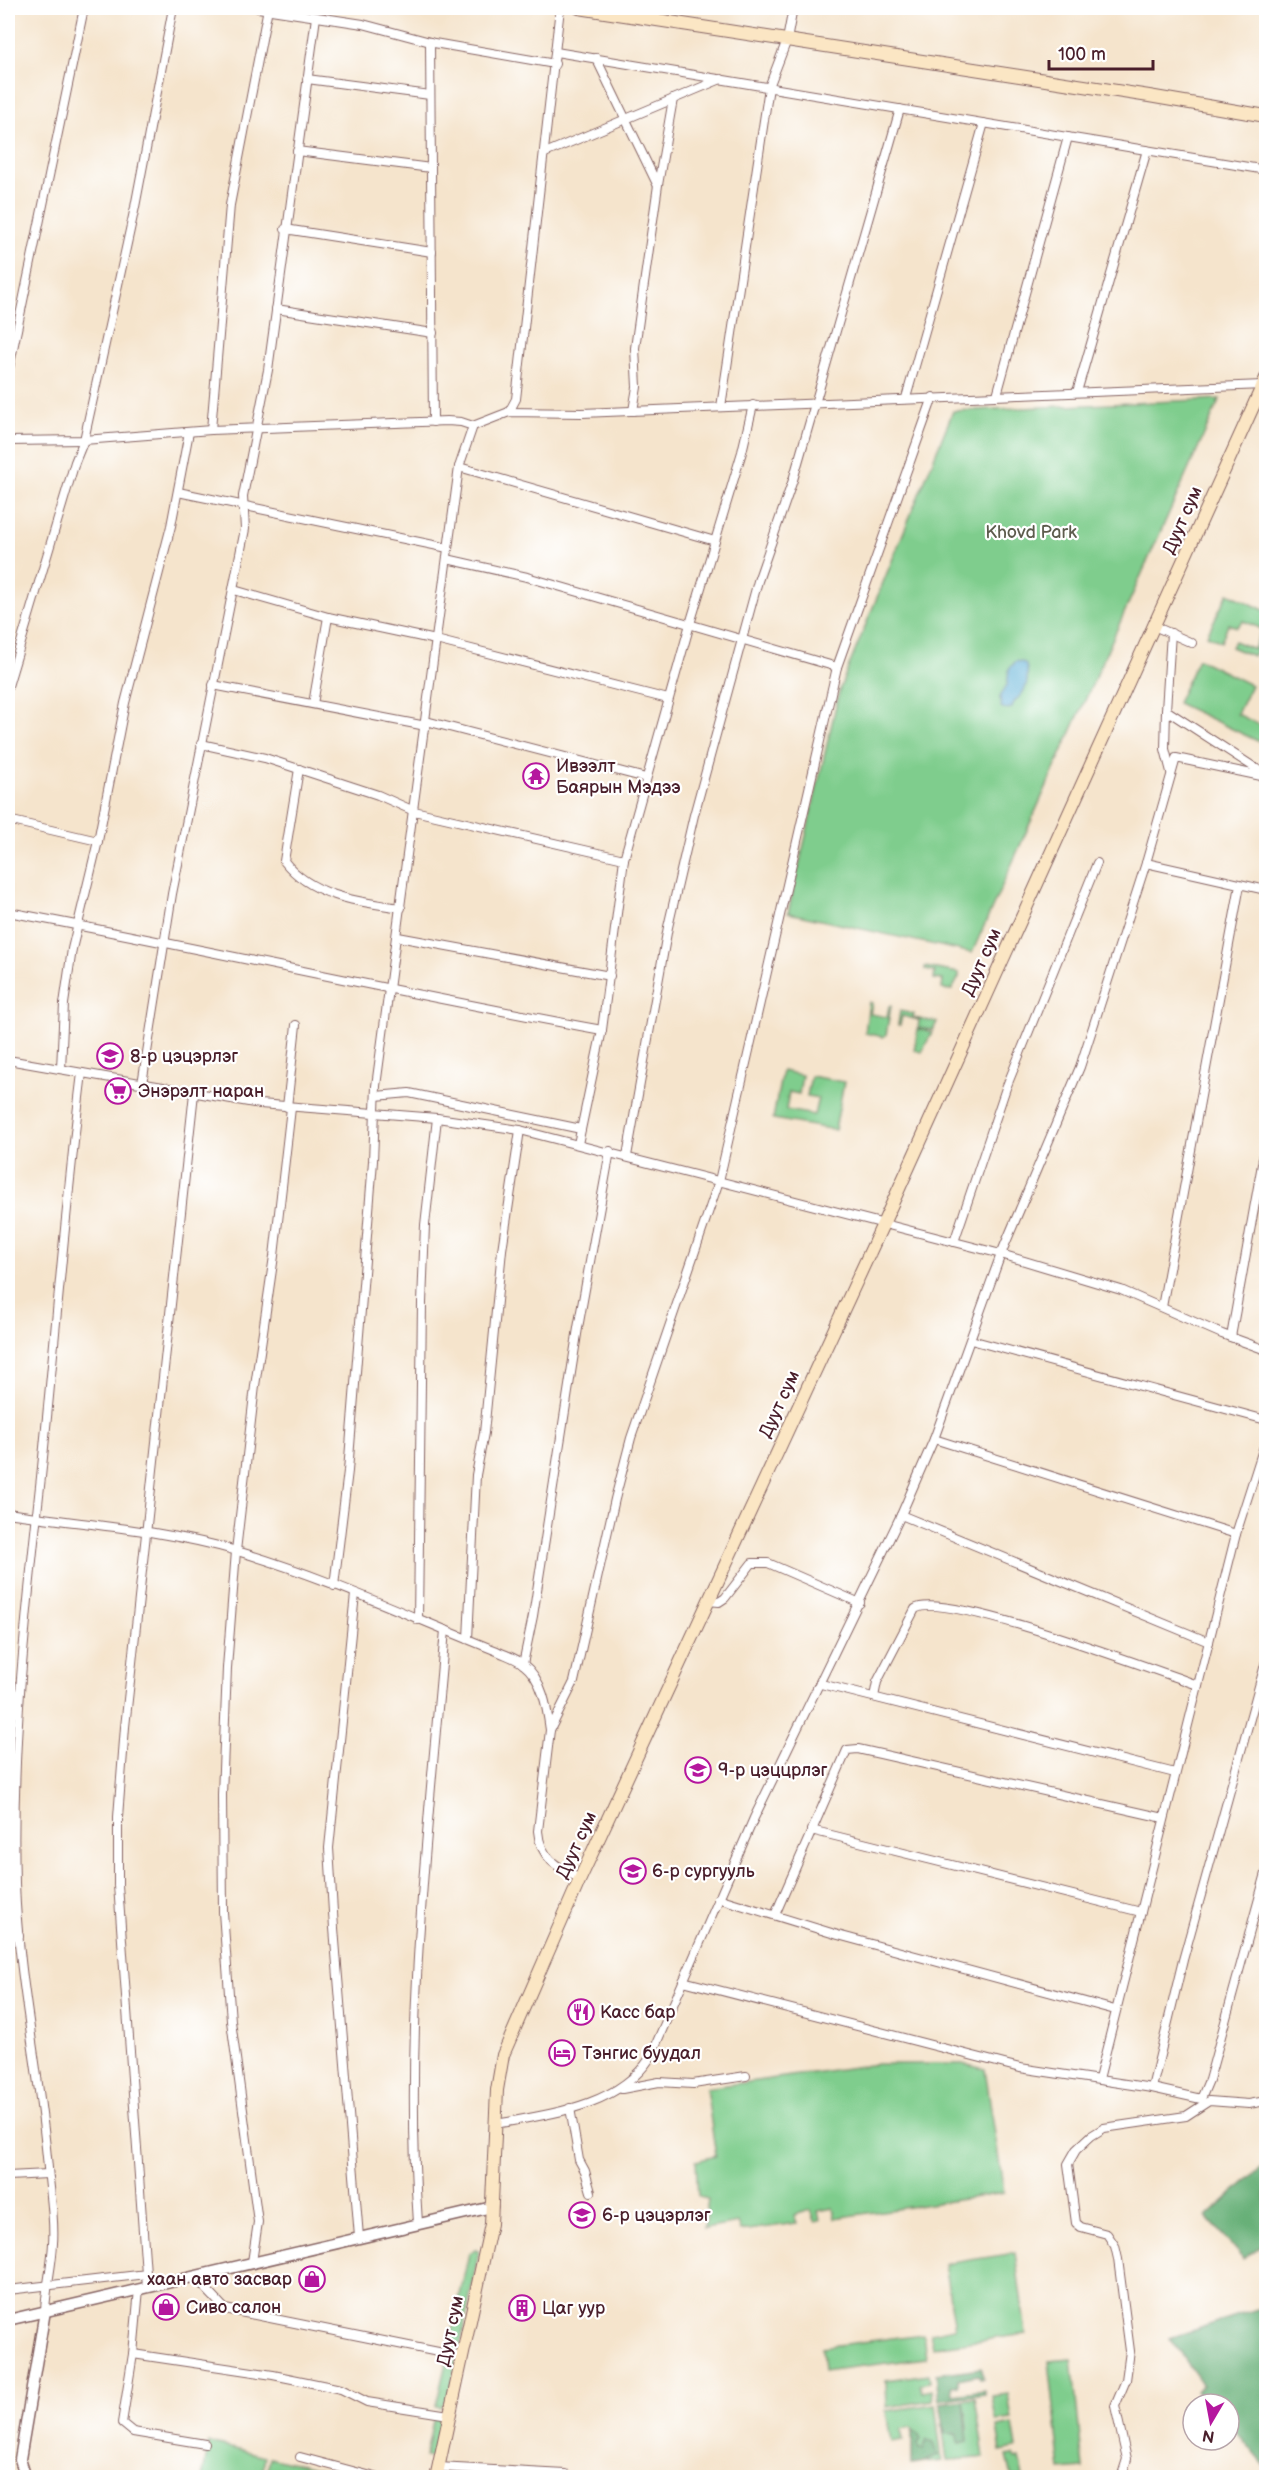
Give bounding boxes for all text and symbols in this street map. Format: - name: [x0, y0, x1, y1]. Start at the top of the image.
- scale bar: [1049, 33, 1152, 71]
- text: 100 m: [1058, 44, 1106, 65]
- street label: Дуут сум: [1158, 483, 1207, 557]
- park label: Khovd Park: [985, 522, 1077, 543]
- place label: Ивээлт Баярын Мэдээ: [556, 756, 681, 798]
- temple icon: Ивээлт Баярын Мэдээ: [521, 761, 551, 791]
- street label: Дуут сум: [957, 925, 1006, 999]
- school or university icon: 8-р цэцэрлэг: [95, 1041, 125, 1071]
- place label: 8-р цэцэрлэг: [130, 1046, 238, 1067]
- supermarket icon: Энэрэлт наран: [103, 1076, 133, 1106]
- place label: Энэрэлт наран: [138, 1081, 264, 1102]
- street label: Дуут сум: [755, 1367, 804, 1441]
- school or university icon: 9-р цэццрлэг: [683, 1755, 713, 1785]
- place label: 9-р цэццрлэг: [718, 1760, 828, 1781]
- street label: Дуут сум: [552, 1808, 601, 1882]
- school or university icon: 6-р сургууль: [618, 1856, 648, 1886]
- place label: 6-р сургууль: [652, 1861, 755, 1882]
- restaurant icon: Касс бар: [566, 1997, 596, 2027]
- place label: Касс бар: [600, 2002, 675, 2023]
- hotel icon: Тэнгис буудал: [547, 2038, 577, 2068]
- place label: Тэнгис буудал: [582, 2043, 701, 2064]
- school or university icon: 6-р цэцэрлэг: [567, 2200, 597, 2230]
- place label: 6-р цэцэрлэг: [602, 2205, 711, 2226]
- shop icon: хаан авто засвар: [297, 2264, 327, 2294]
- place label: хаан авто засвар: [147, 2269, 292, 2290]
- shop icon: Сиво салон: [151, 2292, 181, 2322]
- building icon: Цаг уур: [507, 2293, 537, 2323]
- street label: Дуут сум: [433, 2294, 468, 2368]
- place label: Сиво салон: [186, 2297, 281, 2318]
- place label: Цаг уур: [542, 2298, 605, 2319]
- north arrow: [1181, 2392, 1241, 2452]
- text: N: [1201, 2425, 1216, 2446]

